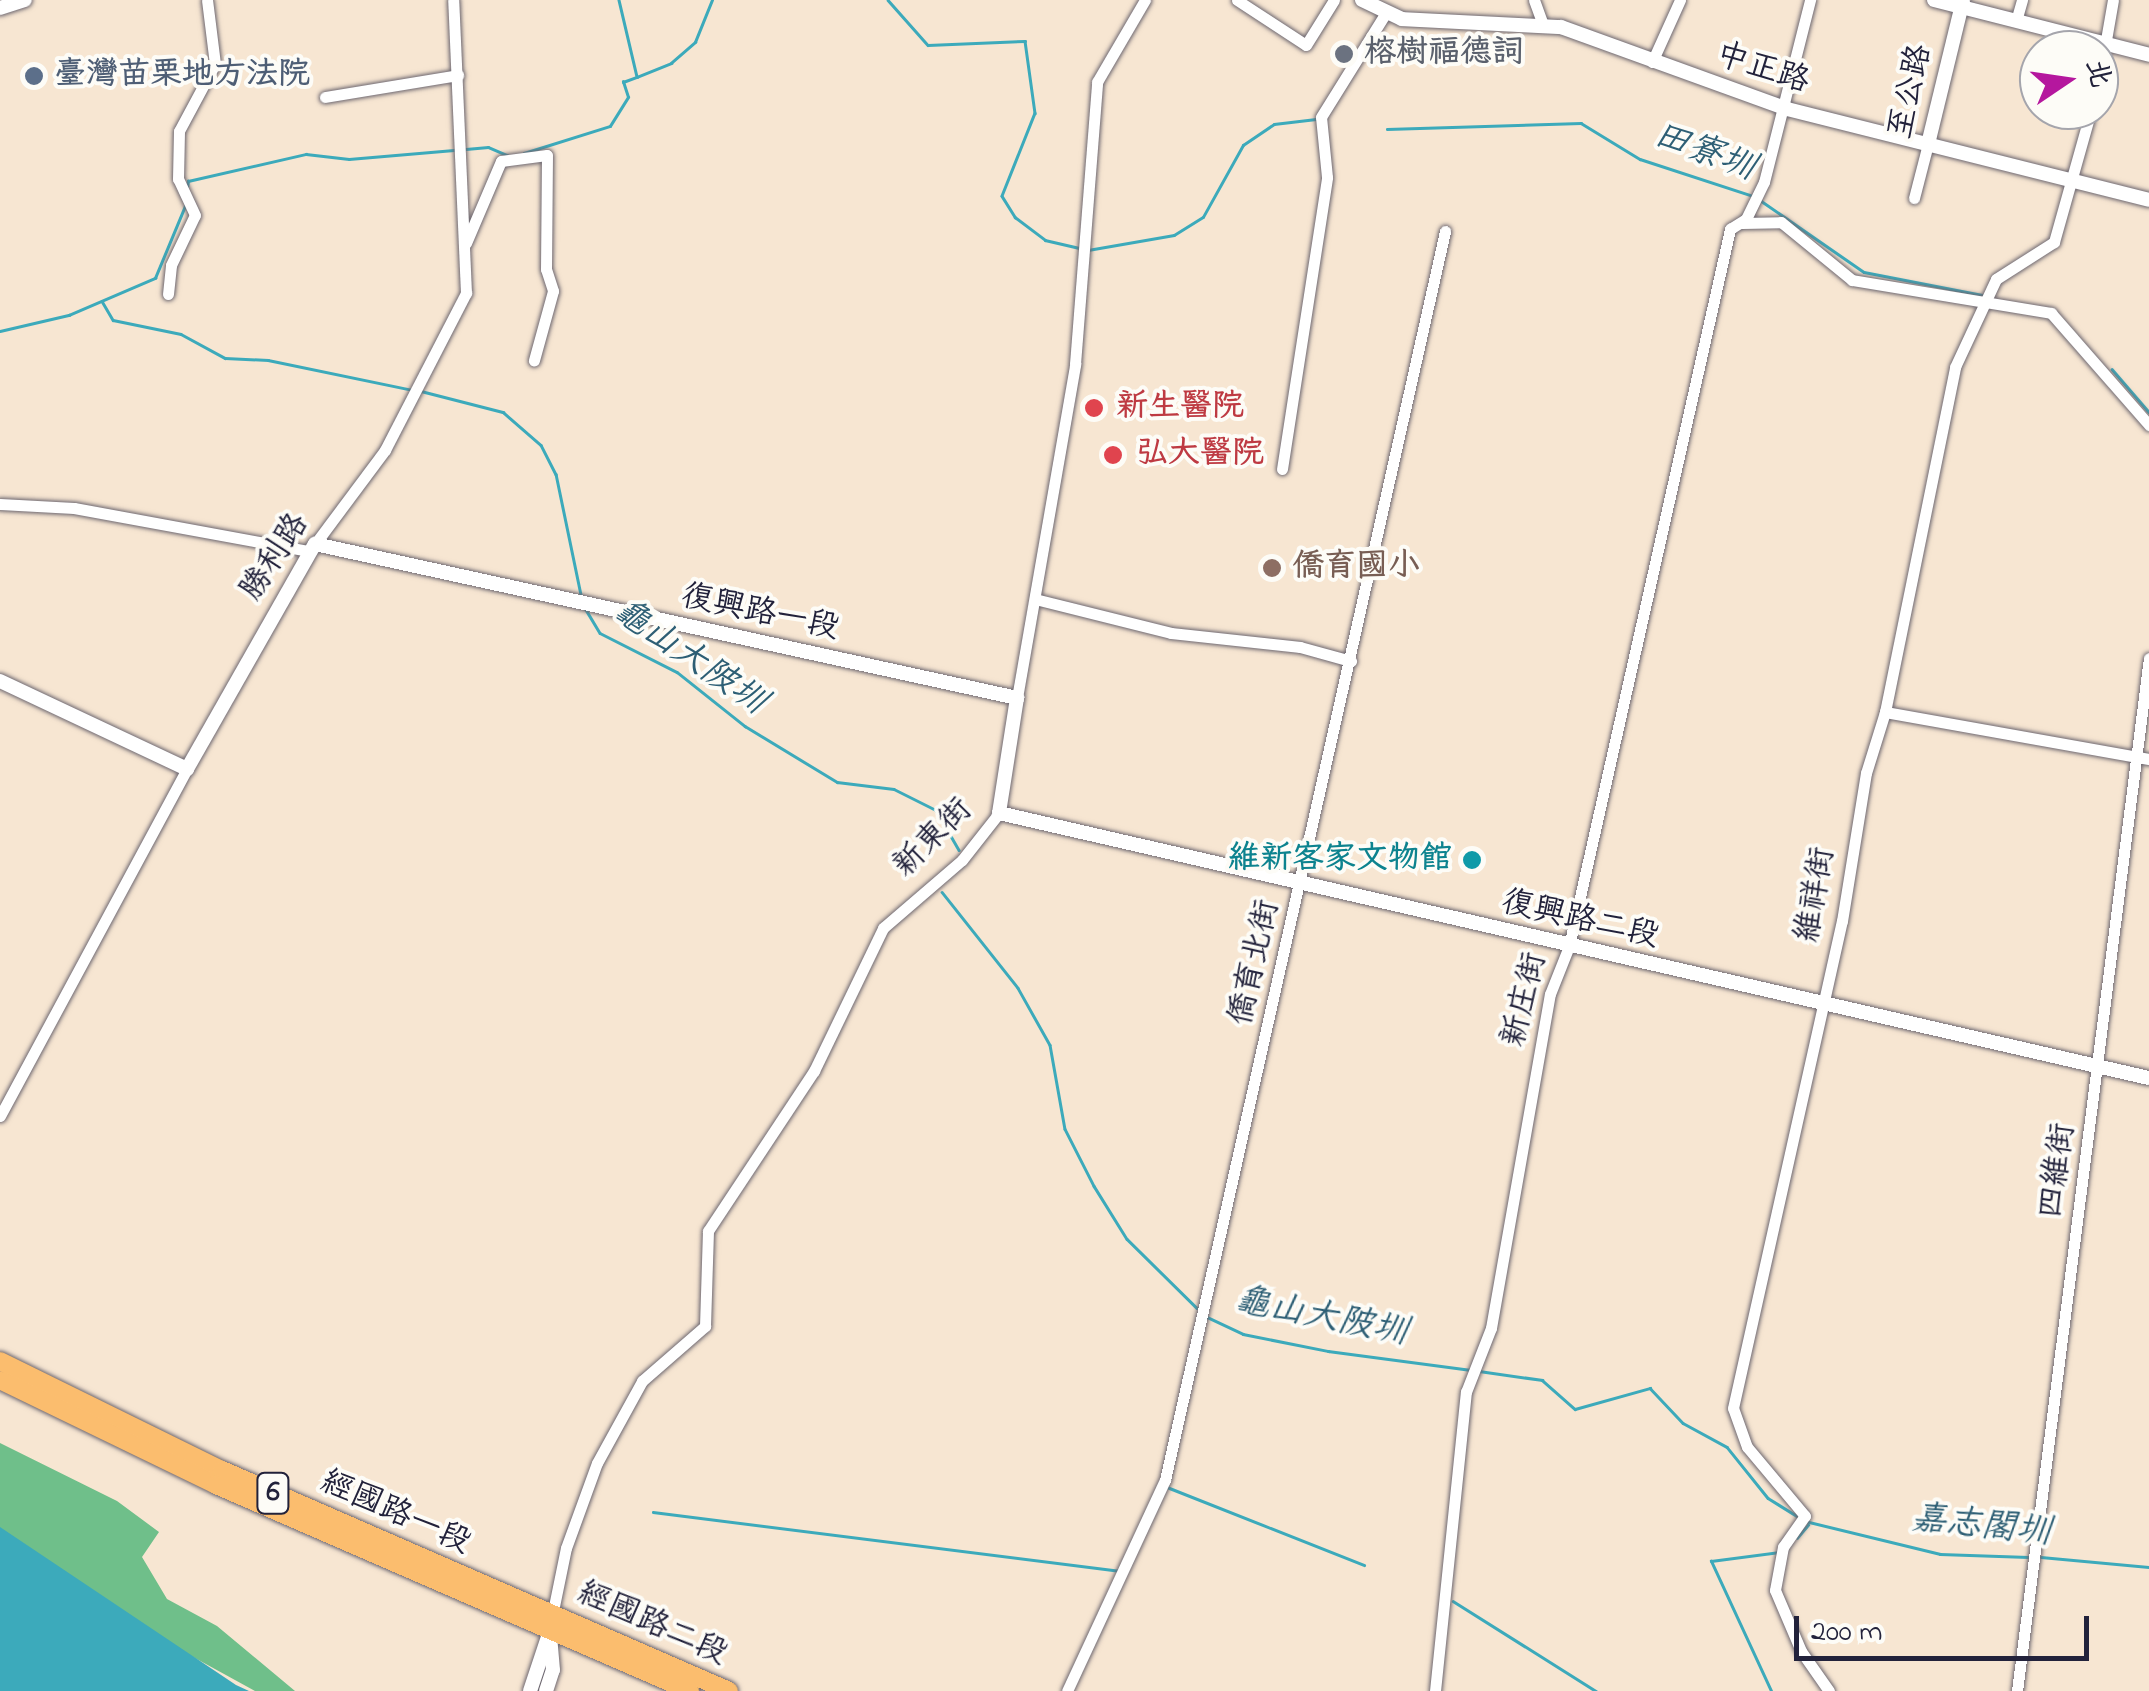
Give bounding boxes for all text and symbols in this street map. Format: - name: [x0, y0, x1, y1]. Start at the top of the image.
- north arrow: [2019, 30, 2119, 130]
- place label: 榕樹福德詞: [1364, 35, 1524, 73]
- street label: 中正路: [1710, 37, 1814, 103]
- street label: 至公路: [1882, 41, 1942, 143]
- marker: 榕樹福德詞: [1333, 43, 1355, 65]
- text: 北: [2074, 55, 2120, 92]
- place label: 臺灣苗栗地方法院: [54, 57, 310, 95]
- marker: 臺灣苗栗地方法院: [23, 65, 45, 87]
- water label: 田寮圳: [1647, 115, 1761, 191]
- place label: 新生醫院: [1116, 389, 1244, 427]
- marker: 新生醫院: [1081, 395, 1107, 421]
- place label: 弘大醫院: [1136, 436, 1264, 474]
- marker: 弘大醫院: [1100, 442, 1126, 468]
- street label: 勝利路: [234, 507, 318, 609]
- place label: 僑育國小: [1292, 549, 1420, 587]
- marker: 僑育國小: [1261, 557, 1283, 579]
- street label: 復興路一段: [678, 579, 842, 649]
- water label: 龜山大陂圳: [605, 592, 773, 724]
- street label: 新東街: [886, 791, 982, 887]
- place label: 維新客家文物館: [1228, 841, 1452, 879]
- street label: 維祥街: [1790, 844, 1844, 946]
- marker: 維新客家文物館: [1461, 849, 1483, 871]
- street label: 復興路二段: [1498, 884, 1662, 958]
- street label: 僑育北街: [1223, 896, 1289, 1030]
- street label: 新庄街: [1496, 949, 1556, 1051]
- street label: 四維街: [2033, 1121, 2085, 1221]
- water label: 龜山大陂圳: [1231, 1281, 1411, 1355]
- street label: 經國路一段: [314, 1464, 476, 1564]
- road number: 6: [256, 1468, 290, 1518]
- water label: 嘉志閣圳: [1909, 1499, 2053, 1555]
- street label: 經國路二段: [571, 1575, 733, 1675]
- scale bar: [1799, 1596, 2094, 1658]
- text: 200 m: [1811, 1611, 1883, 1655]

